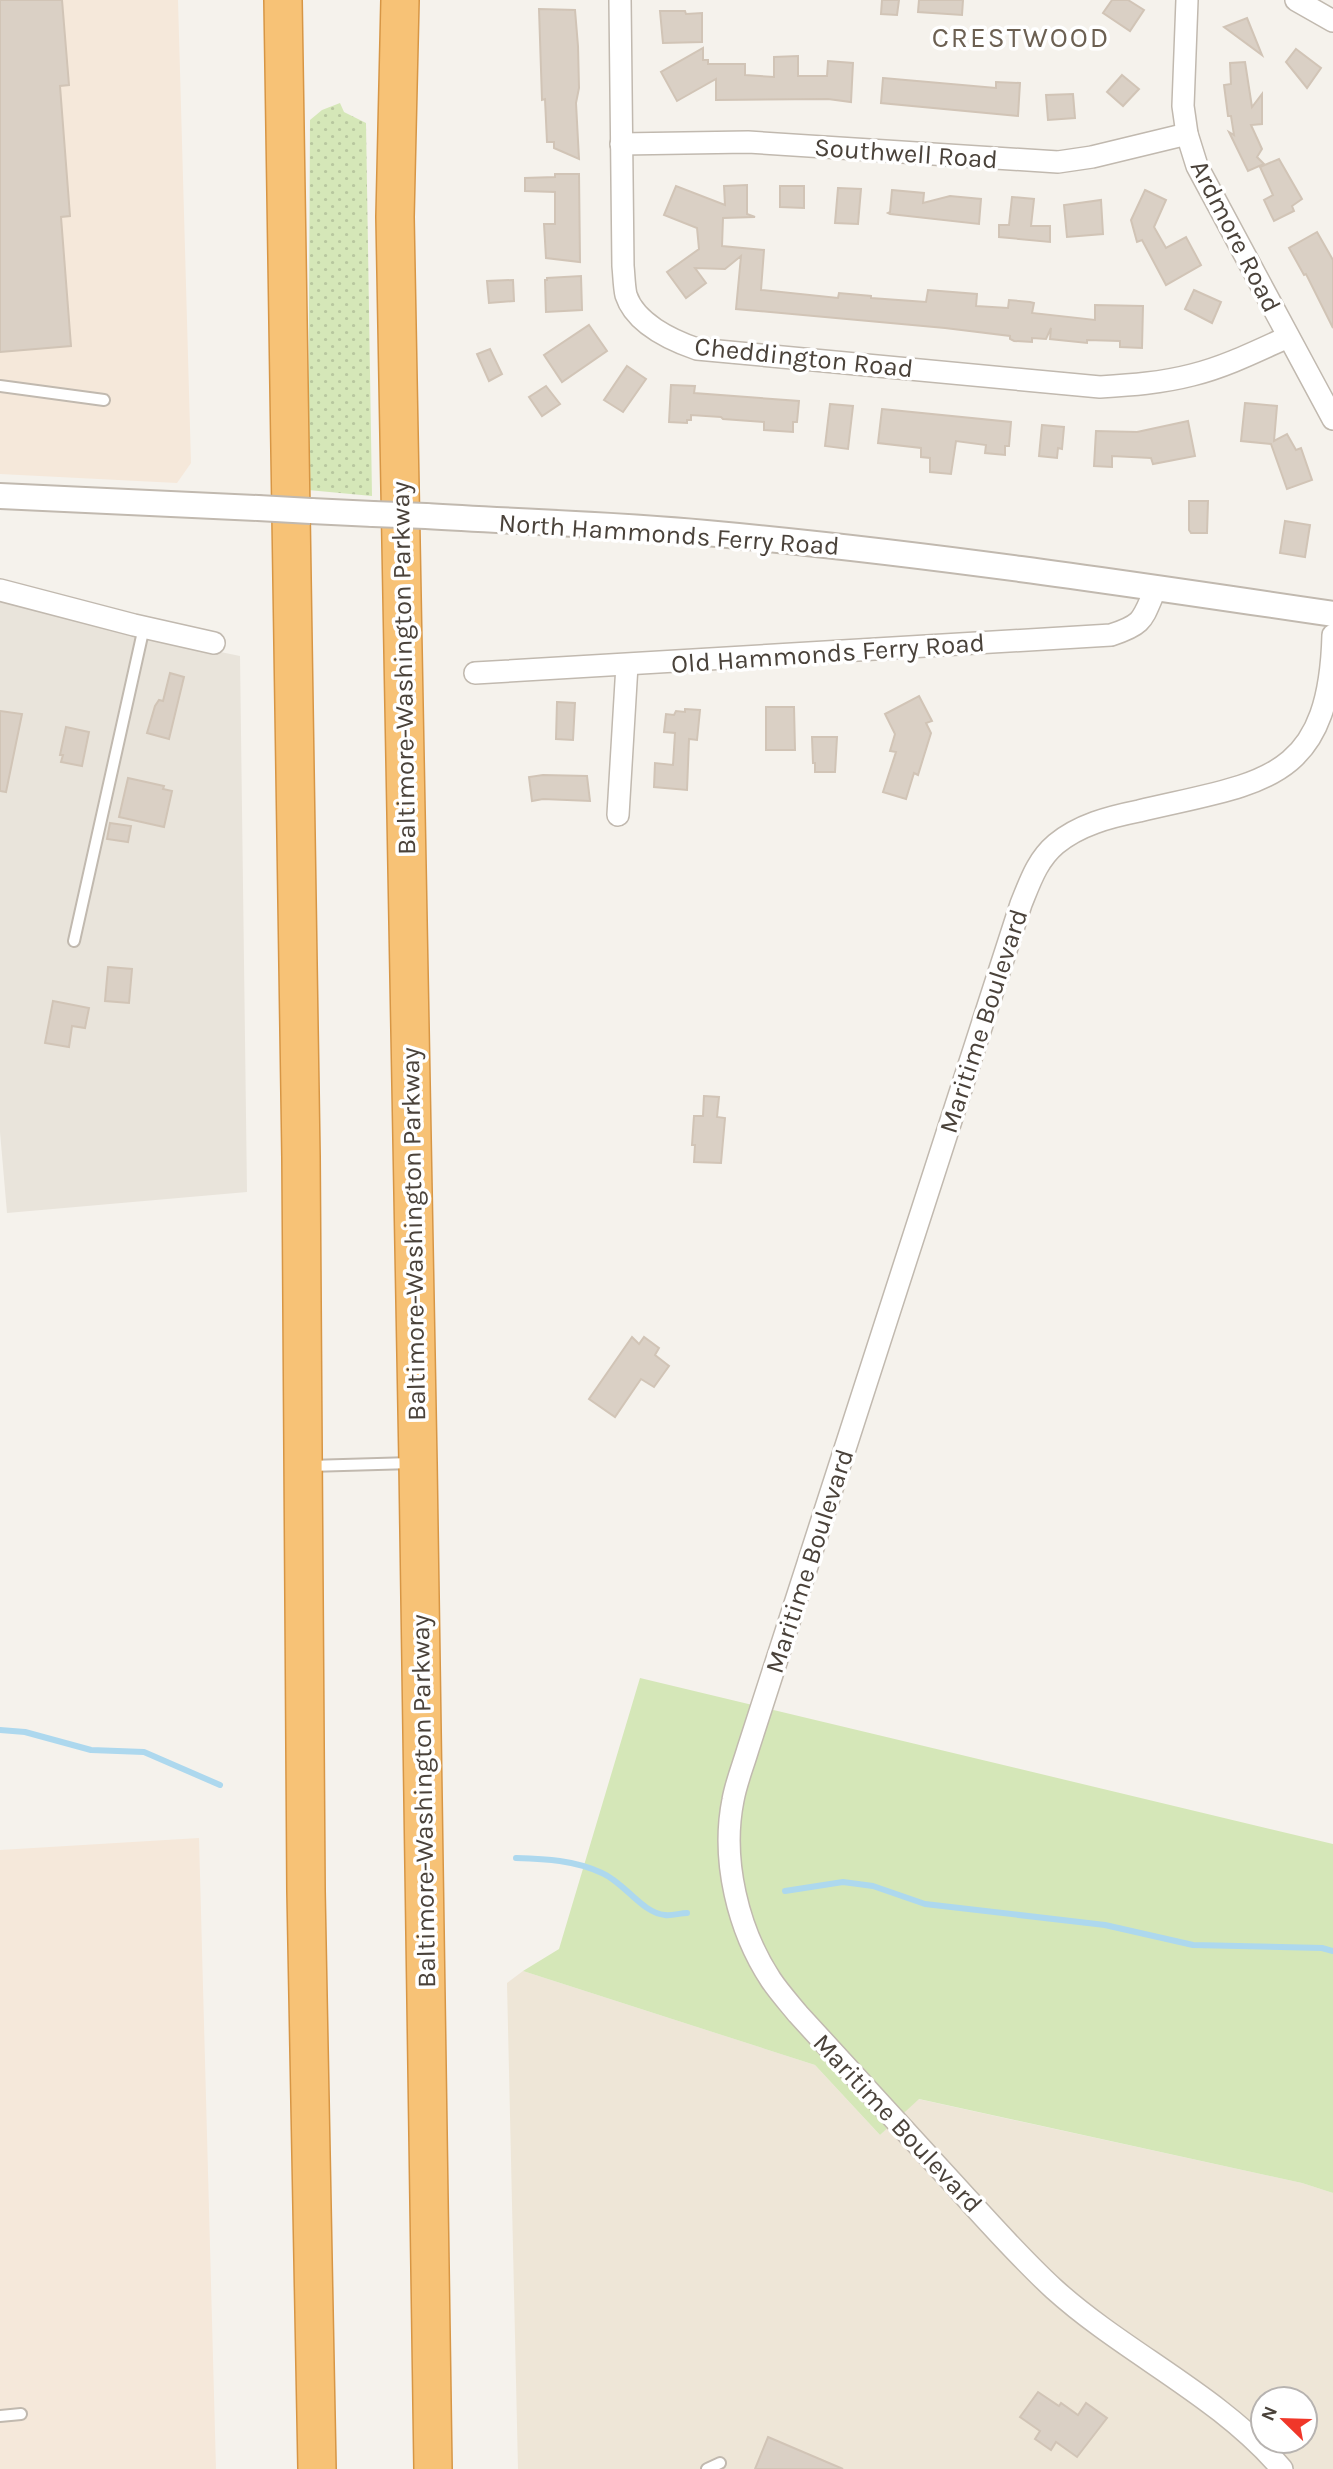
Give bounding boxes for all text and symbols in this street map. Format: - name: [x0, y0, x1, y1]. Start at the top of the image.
- district label: CRESTWOOD: [932, 21, 1110, 54]
- street label: Southwell Road: [813, 132, 999, 175]
- street label: Ardmore Road: [1184, 155, 1287, 318]
- street label: Cheddington Road: [693, 331, 915, 384]
- street label: Baltimore-Washington Parkway: [385, 481, 422, 855]
- street label: North Hammonds Ferry Road: [497, 507, 840, 562]
- street label: Old Hammonds Ferry Road: [670, 627, 986, 680]
- street label: Maritime Boulevard: [933, 905, 1034, 1137]
- street label: Baltimore-Washington Parkway: [395, 1047, 432, 1421]
- street label: Maritime Boulevard: [759, 1445, 860, 1677]
- street label: Baltimore-Washington Parkway: [405, 1614, 442, 1988]
- street label: Maritime Boulevard: [807, 2027, 989, 2219]
- north arrow: [1249, 2385, 1319, 2455]
- text: N: [1256, 2403, 1282, 2424]

